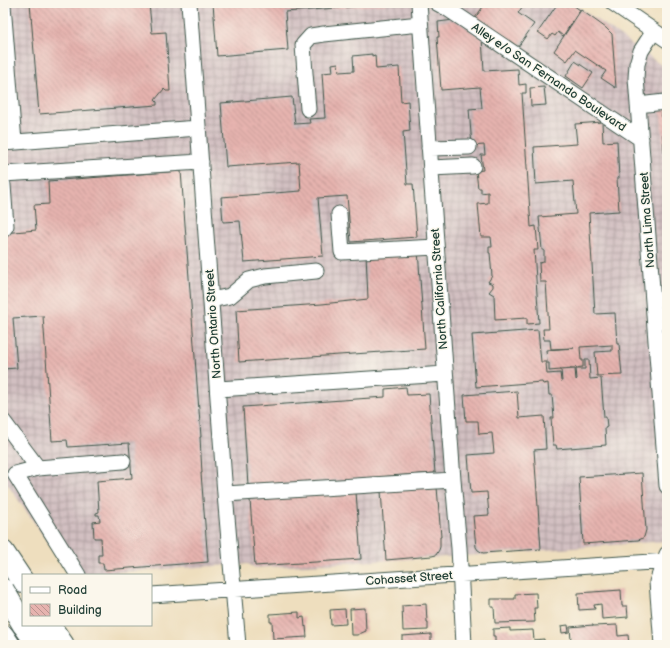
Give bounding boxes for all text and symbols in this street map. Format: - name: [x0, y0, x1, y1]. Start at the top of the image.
- street label: Alley e/o San Fernando Boulevard: [468, 20, 629, 135]
- street label: North Lima Street: [637, 171, 658, 268]
- street label: North California Street: [428, 228, 451, 350]
- street label: North Ontario Street: [202, 268, 225, 379]
- street label: Cohasset Street: [365, 568, 453, 589]
- legend: [22, 574, 152, 626]
- text: Road: [58, 583, 87, 598]
- text: Building: [58, 603, 102, 618]

